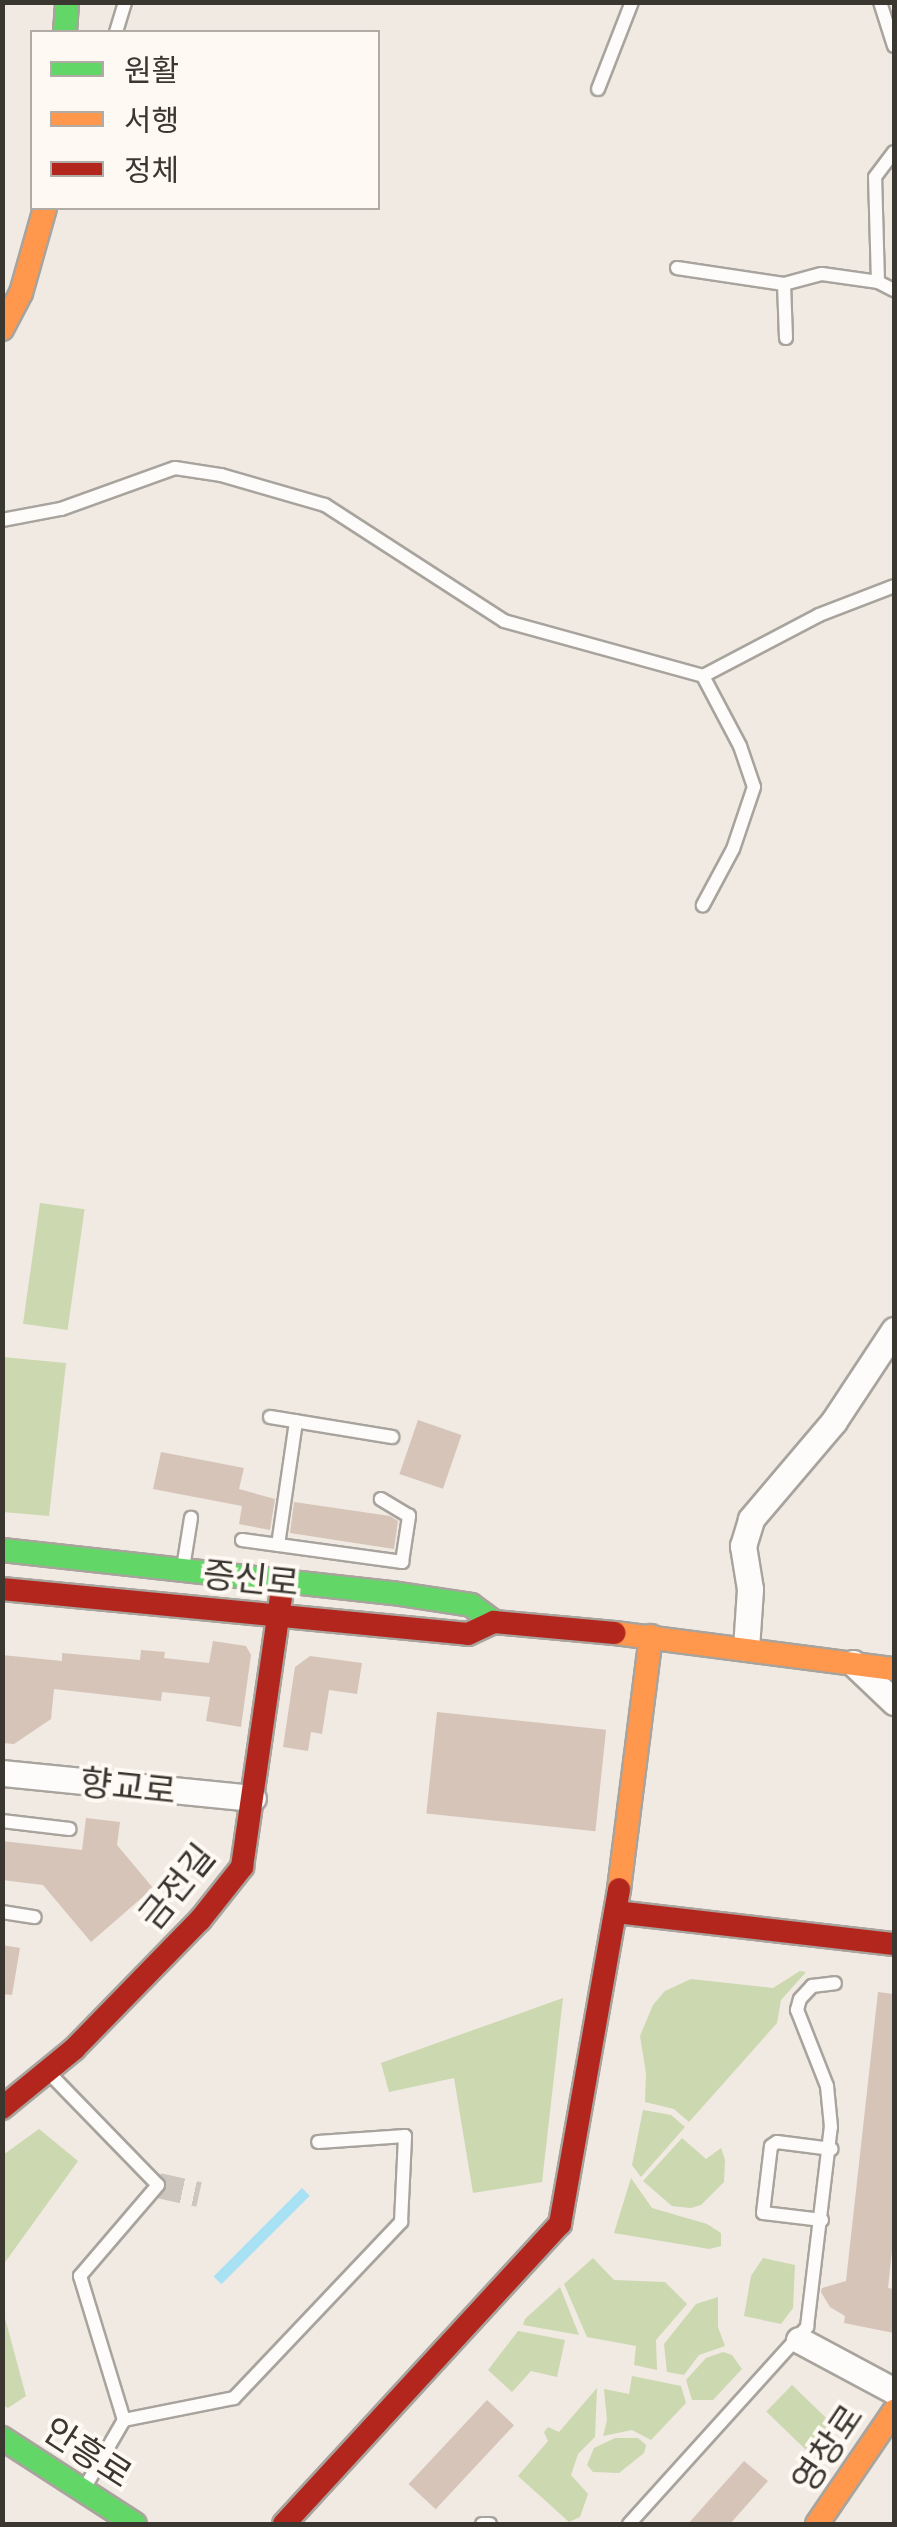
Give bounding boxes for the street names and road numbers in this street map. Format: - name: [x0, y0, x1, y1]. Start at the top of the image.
- street label: 증신로: [201, 1552, 301, 1604]
- street label: 향교로: [78, 1760, 178, 1812]
- street label: 금전길: [129, 1835, 223, 1937]
- street label: 영창로: [783, 2396, 871, 2500]
- street label: 안흥로: [36, 2408, 140, 2496]

